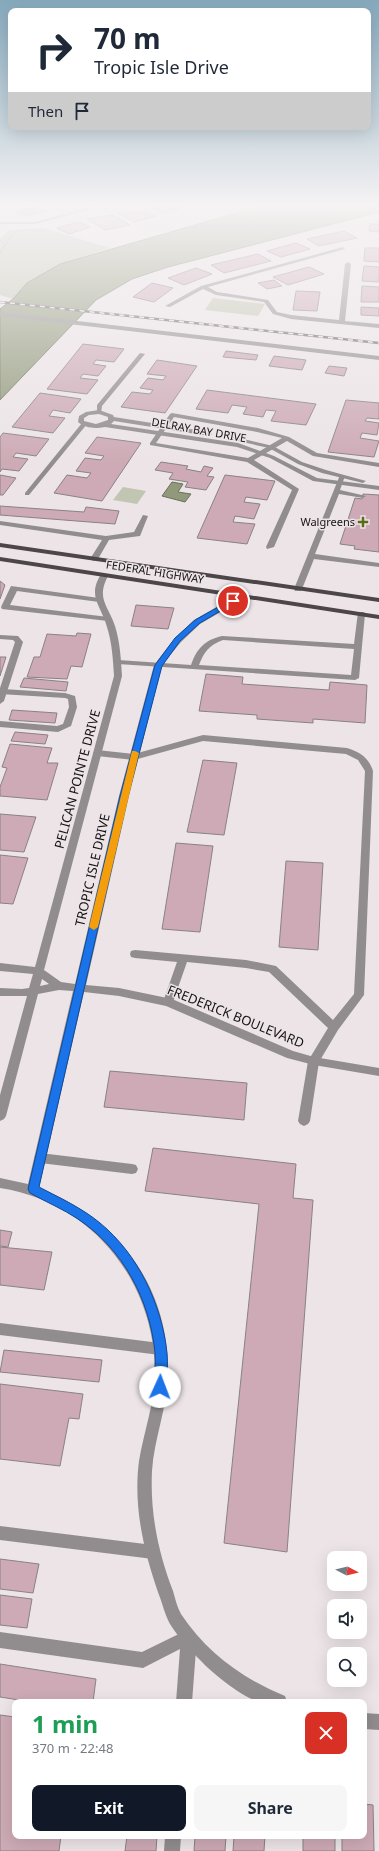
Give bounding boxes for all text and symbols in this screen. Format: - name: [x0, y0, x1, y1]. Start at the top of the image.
- text: 70 m: [94, 19, 161, 57]
- icon: right: [28, 24, 80, 76]
- text: Tropic Isle Drive: [94, 55, 229, 79]
- icon: arrive: [71, 100, 93, 122]
- text: Then: [28, 101, 63, 121]
- street label: DELRAY BAY DRIVE: [150, 414, 248, 445]
- place label: Walgreens: [300, 514, 355, 529]
- marker: Walgreens: [358, 517, 368, 527]
- street label: FEDERAL HIGHWAY: [105, 556, 206, 587]
- pin: [216, 584, 250, 618]
- icon: arrive: [222, 590, 244, 612]
- street label: PELICAN POINTE DRIVE: [50, 707, 104, 851]
- street label: TROPIC ISLE DRIVE: [70, 812, 114, 928]
- street label: FREDERICK BOULEVARD: [165, 980, 307, 1052]
- position arrow: [139, 1366, 181, 1408]
- north arrow: [327, 1551, 367, 1591]
- map controls: [327, 1551, 367, 1687]
- button: sound: [327, 1599, 367, 1639]
- button: search: [327, 1647, 367, 1687]
- text: 1 min: [32, 1707, 98, 1740]
- button: close: [305, 1712, 347, 1754]
- text: 370 m · 22:48: [32, 1739, 113, 1757]
- button: Exit: [32, 1785, 186, 1831]
- button: Share: [194, 1785, 347, 1831]

